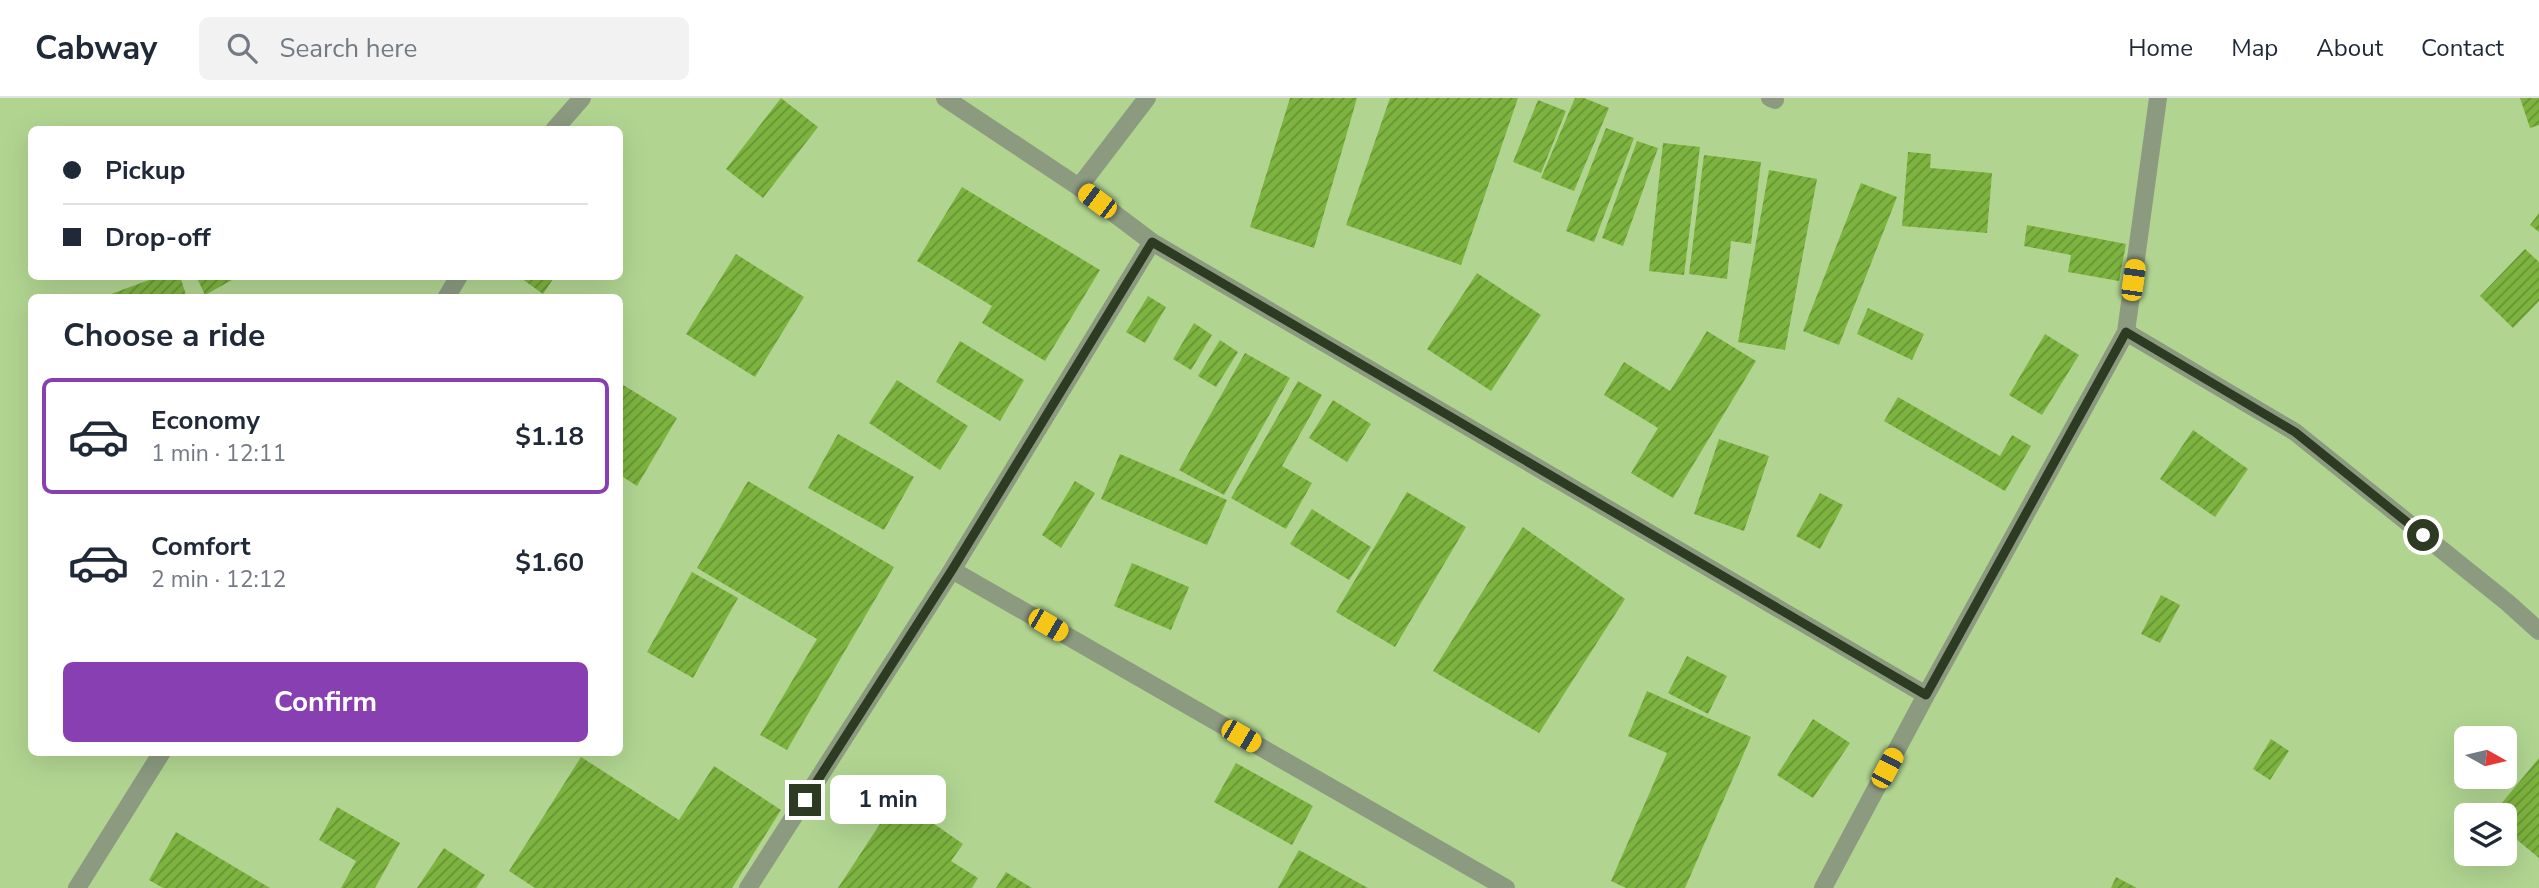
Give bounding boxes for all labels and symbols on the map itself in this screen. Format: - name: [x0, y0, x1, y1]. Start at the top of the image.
- car: [1074, 180, 1121, 222]
- car: [2120, 258, 2147, 302]
- route start: [2407, 519, 2439, 551]
- car: [1025, 605, 1072, 645]
- car: [1218, 716, 1265, 756]
- north arrow: [2454, 726, 2516, 789]
- car: [1868, 745, 1907, 791]
- callout: 1 min: [830, 776, 945, 824]
- route end: [789, 784, 821, 816]

